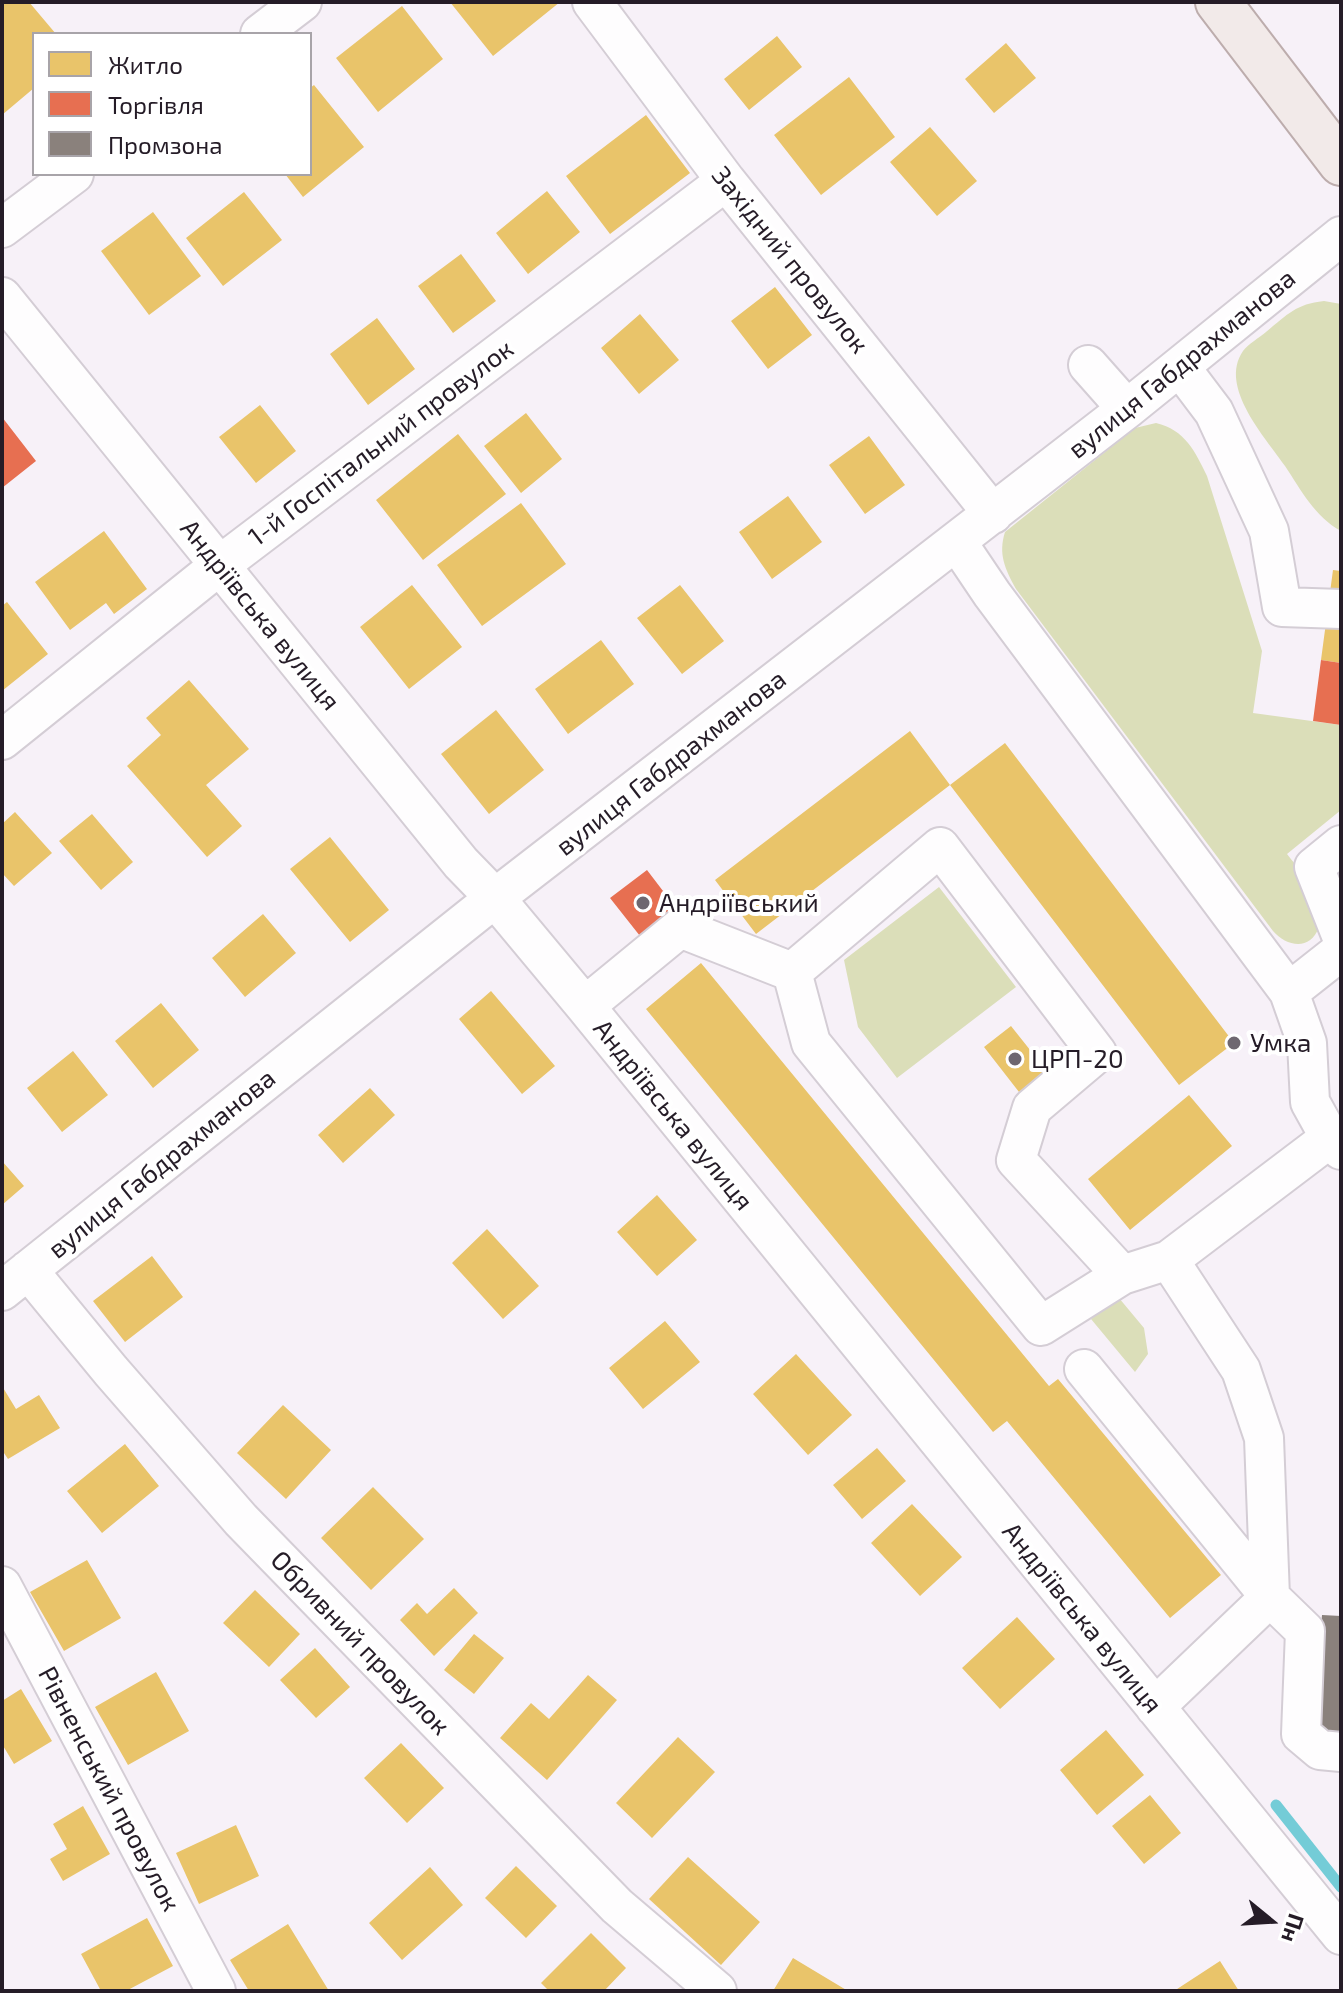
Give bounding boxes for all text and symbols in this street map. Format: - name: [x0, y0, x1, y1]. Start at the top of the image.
- legend: [32, 32, 312, 176]
- text: Житло: [108, 50, 183, 79]
- text: Торгівля: [108, 90, 204, 119]
- text: Промзона: [108, 130, 223, 159]
- street label: Західний провулок: [705, 160, 875, 360]
- street label: вулиця Габдрахманова: [1062, 263, 1302, 465]
- street label: 1-й Госпітальний провулок: [242, 333, 520, 553]
- street label: Андріївська вулиця: [174, 513, 346, 717]
- street label: вулиця Габдрахманова: [550, 663, 792, 863]
- place label: Андріївський: [659, 887, 819, 919]
- marker: Андріївський: [634, 894, 652, 912]
- street label: Андріївська вулиця: [587, 1013, 759, 1217]
- place label: Умка: [1250, 1027, 1311, 1059]
- marker: Умка: [1225, 1034, 1243, 1052]
- place label: ЦРП-20: [1031, 1043, 1124, 1075]
- marker: ЦРП-20: [1006, 1050, 1024, 1068]
- street label: вулиця Габдрахманова: [42, 1063, 282, 1265]
- street label: Андріївська вулиця: [996, 1516, 1168, 1720]
- street label: Обривний провулок: [264, 1544, 456, 1742]
- street label: Рівненський провулок: [31, 1661, 187, 1917]
- north arrow: [1231, 1881, 1311, 1961]
- text: Пн: [1277, 1911, 1311, 1946]

